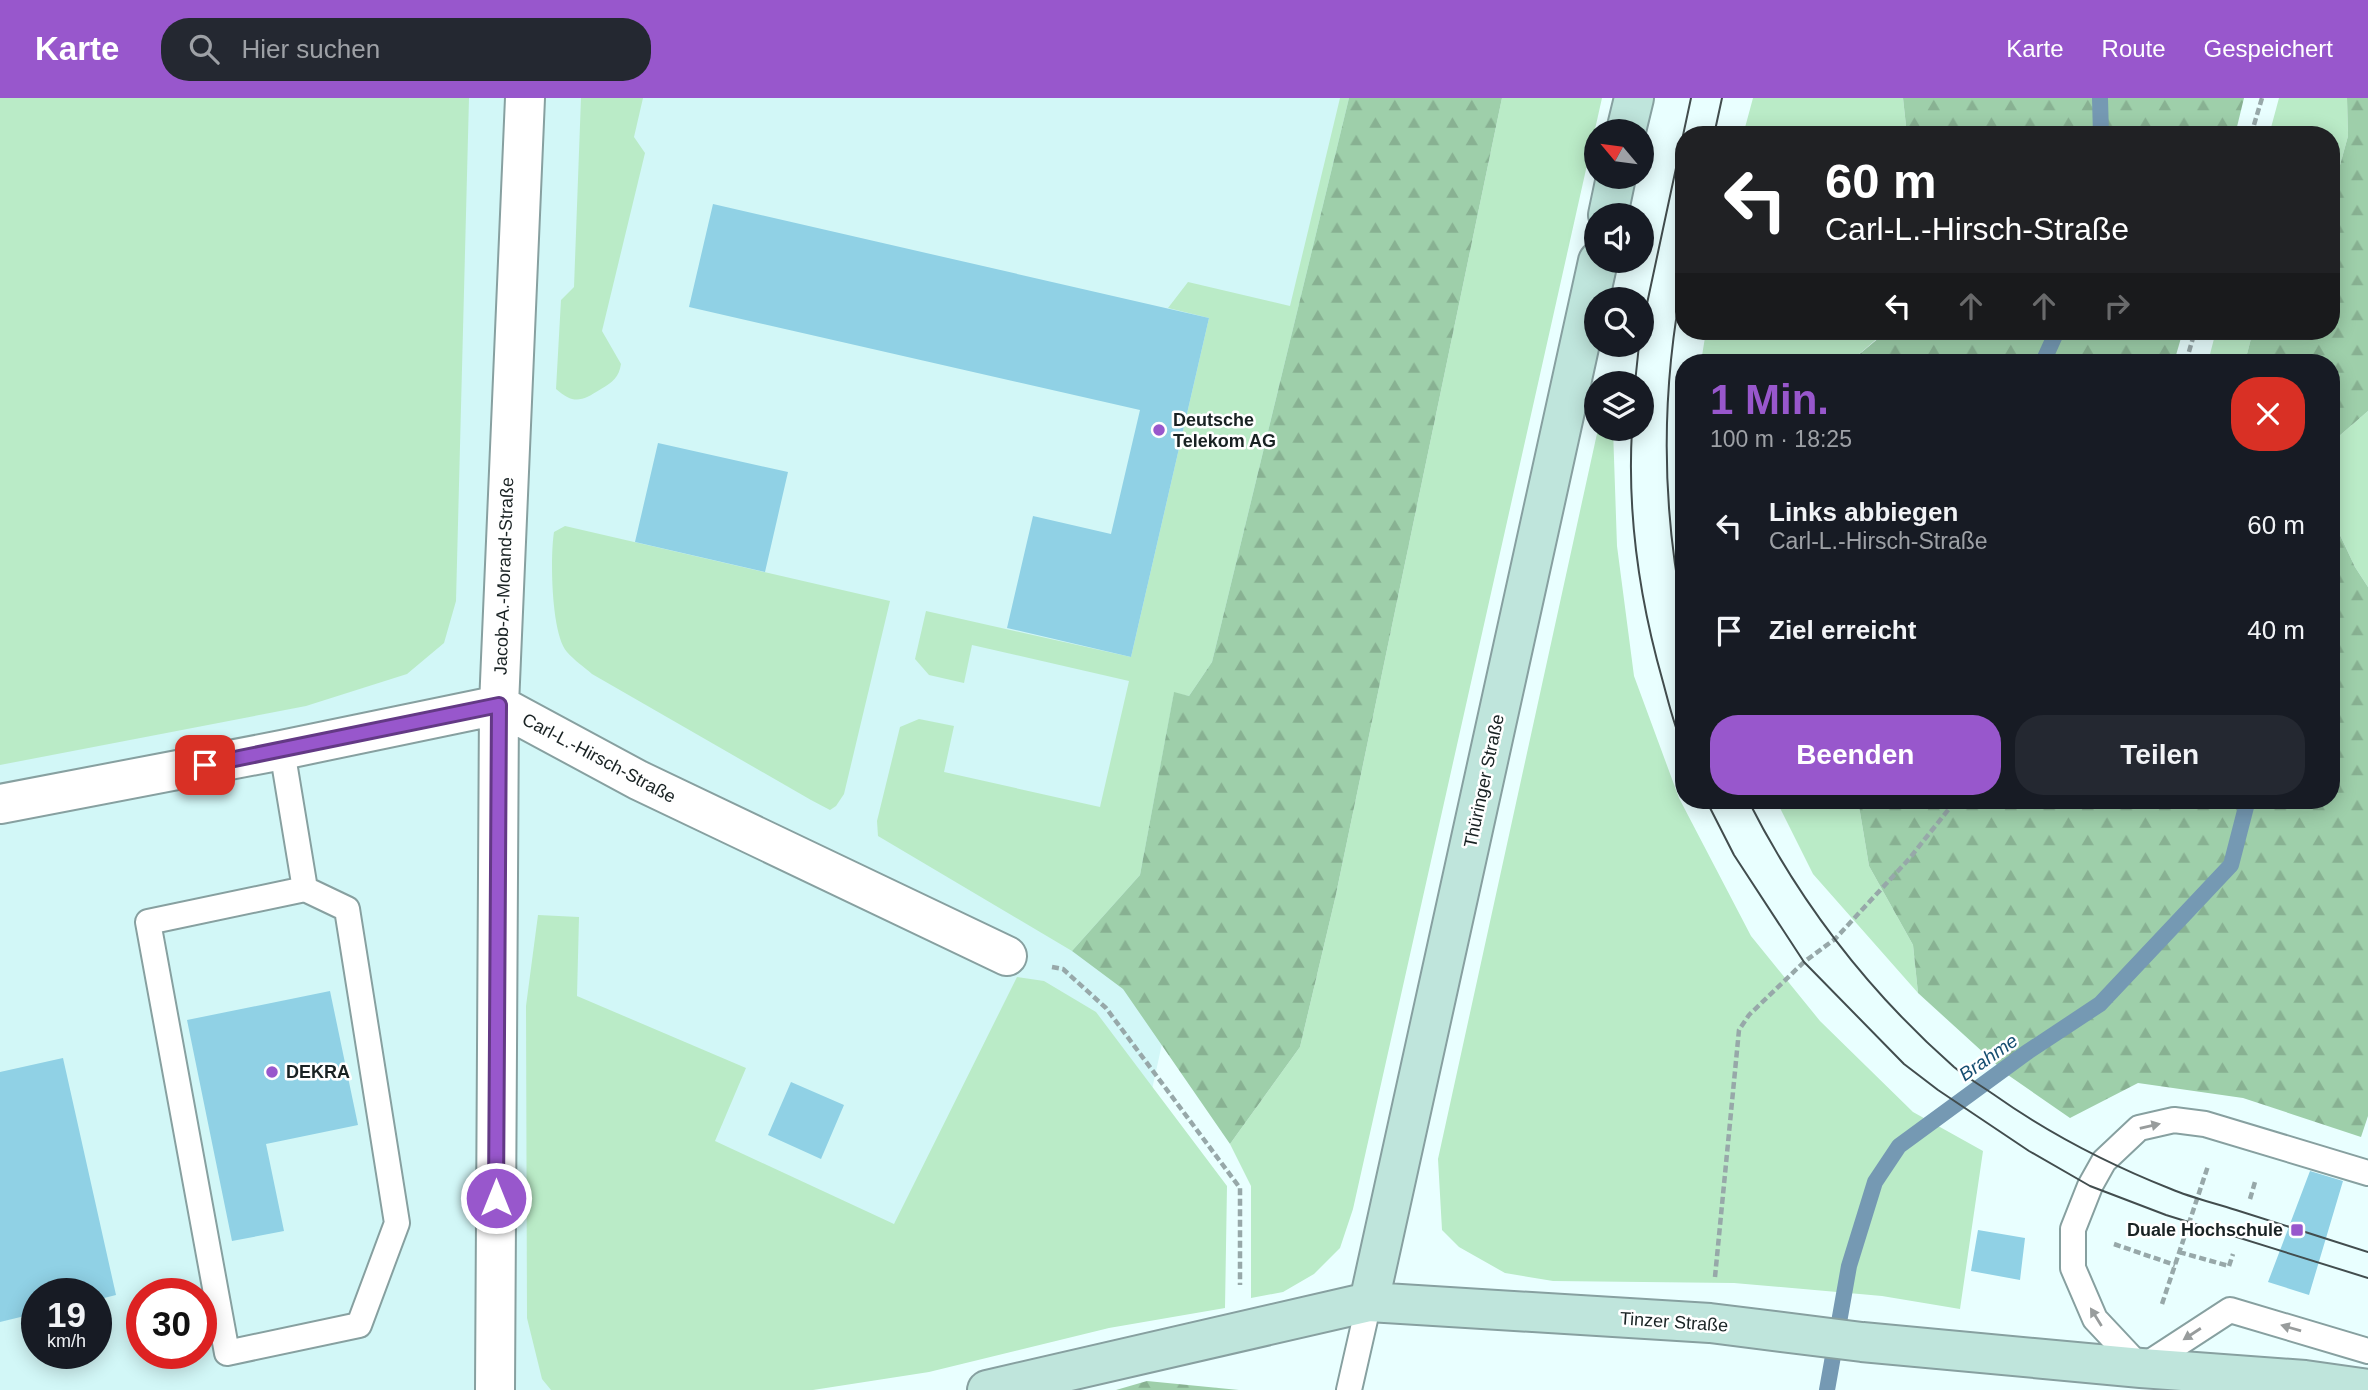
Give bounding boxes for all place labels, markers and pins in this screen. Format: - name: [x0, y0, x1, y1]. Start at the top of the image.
- place label: Deutsche Telekom AG: [1173, 410, 1276, 451]
- marker: Deutsche Telekom AG: [1151, 422, 1167, 438]
- pin: [175, 735, 235, 795]
- place label: DEKRA: [286, 1062, 350, 1082]
- marker: DEKRA: [264, 1064, 280, 1080]
- place label: Duale Hochschule: [2127, 1220, 2283, 1240]
- marker: Duale Hochschule: [2289, 1222, 2305, 1238]

